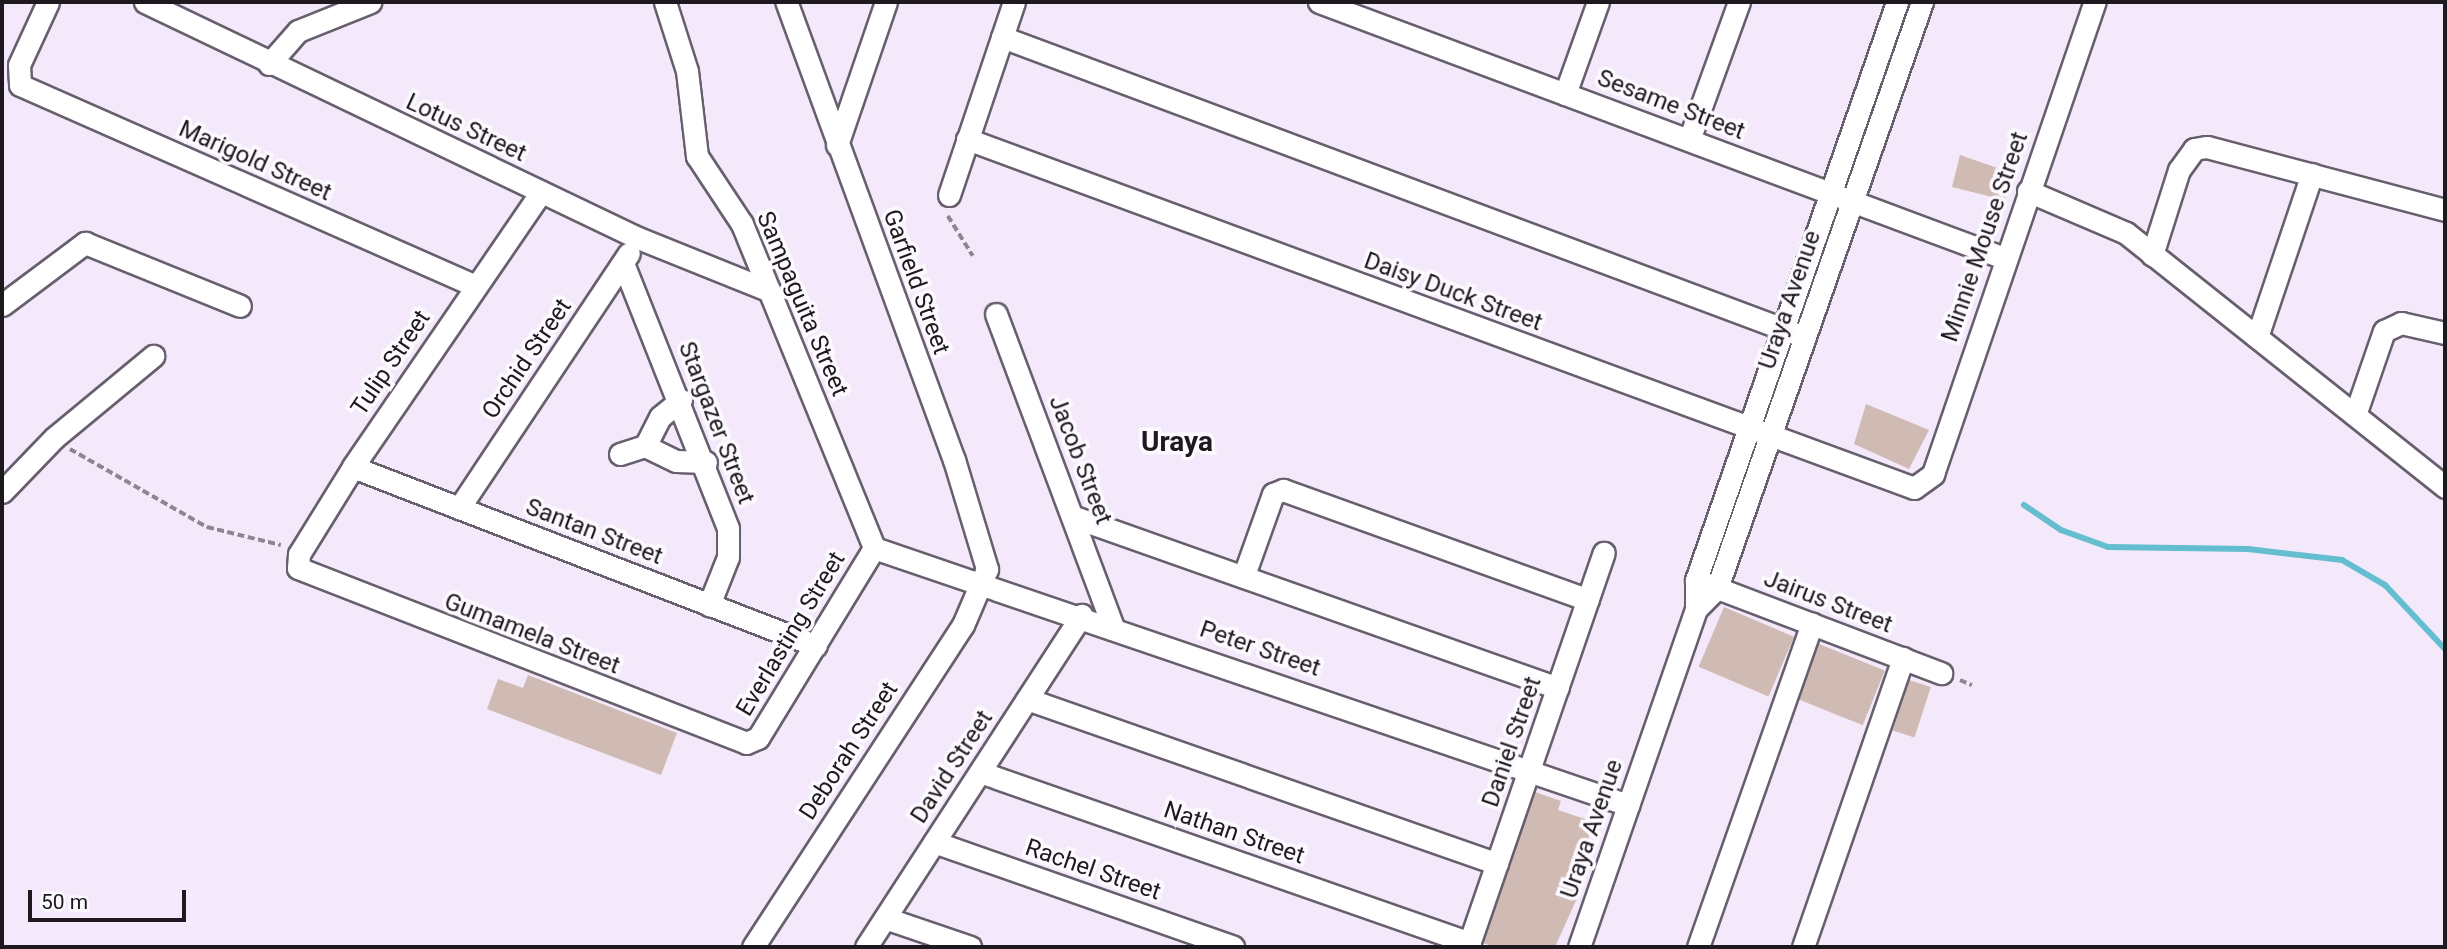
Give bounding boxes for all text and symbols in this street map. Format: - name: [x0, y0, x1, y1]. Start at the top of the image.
- street label: Sesame Street: [1593, 64, 1749, 146]
- street label: Lotus Street: [401, 88, 531, 168]
- street label: Marigold Street: [174, 115, 336, 207]
- street label: Minnie Mouse Street: [1936, 128, 2034, 346]
- street label: Garfield Street: [876, 206, 956, 358]
- street label: Sampaguita Street: [750, 207, 854, 401]
- street label: Uraya Avenue: [1753, 227, 1827, 373]
- street label: Daisy Duck Street: [1360, 246, 1546, 338]
- street label: Orchid Street: [476, 293, 578, 425]
- street label: Tulip Street: [345, 305, 437, 421]
- street label: Stargazer Street: [672, 338, 760, 508]
- street label: Jacob Street: [1042, 392, 1118, 528]
- district label: Uraya: [1141, 425, 1213, 459]
- street label: Santan Street: [522, 493, 666, 571]
- street label: Everlasting Street: [731, 547, 851, 721]
- street label: Jairus Street: [1760, 564, 1896, 640]
- street label: Gumamela Street: [440, 587, 624, 681]
- street label: Peter Street: [1196, 615, 1324, 683]
- street label: Daniel Street: [1476, 673, 1548, 811]
- street label: Deborah Street: [794, 677, 904, 825]
- street label: David Street: [905, 705, 999, 829]
- street label: Uraya Avenue: [1555, 756, 1629, 902]
- street label: Nathan Street: [1160, 795, 1308, 871]
- street label: Rachel Street: [1021, 833, 1165, 907]
- scale bar: [32, 876, 189, 920]
- text: 50 m: [41, 890, 88, 914]

